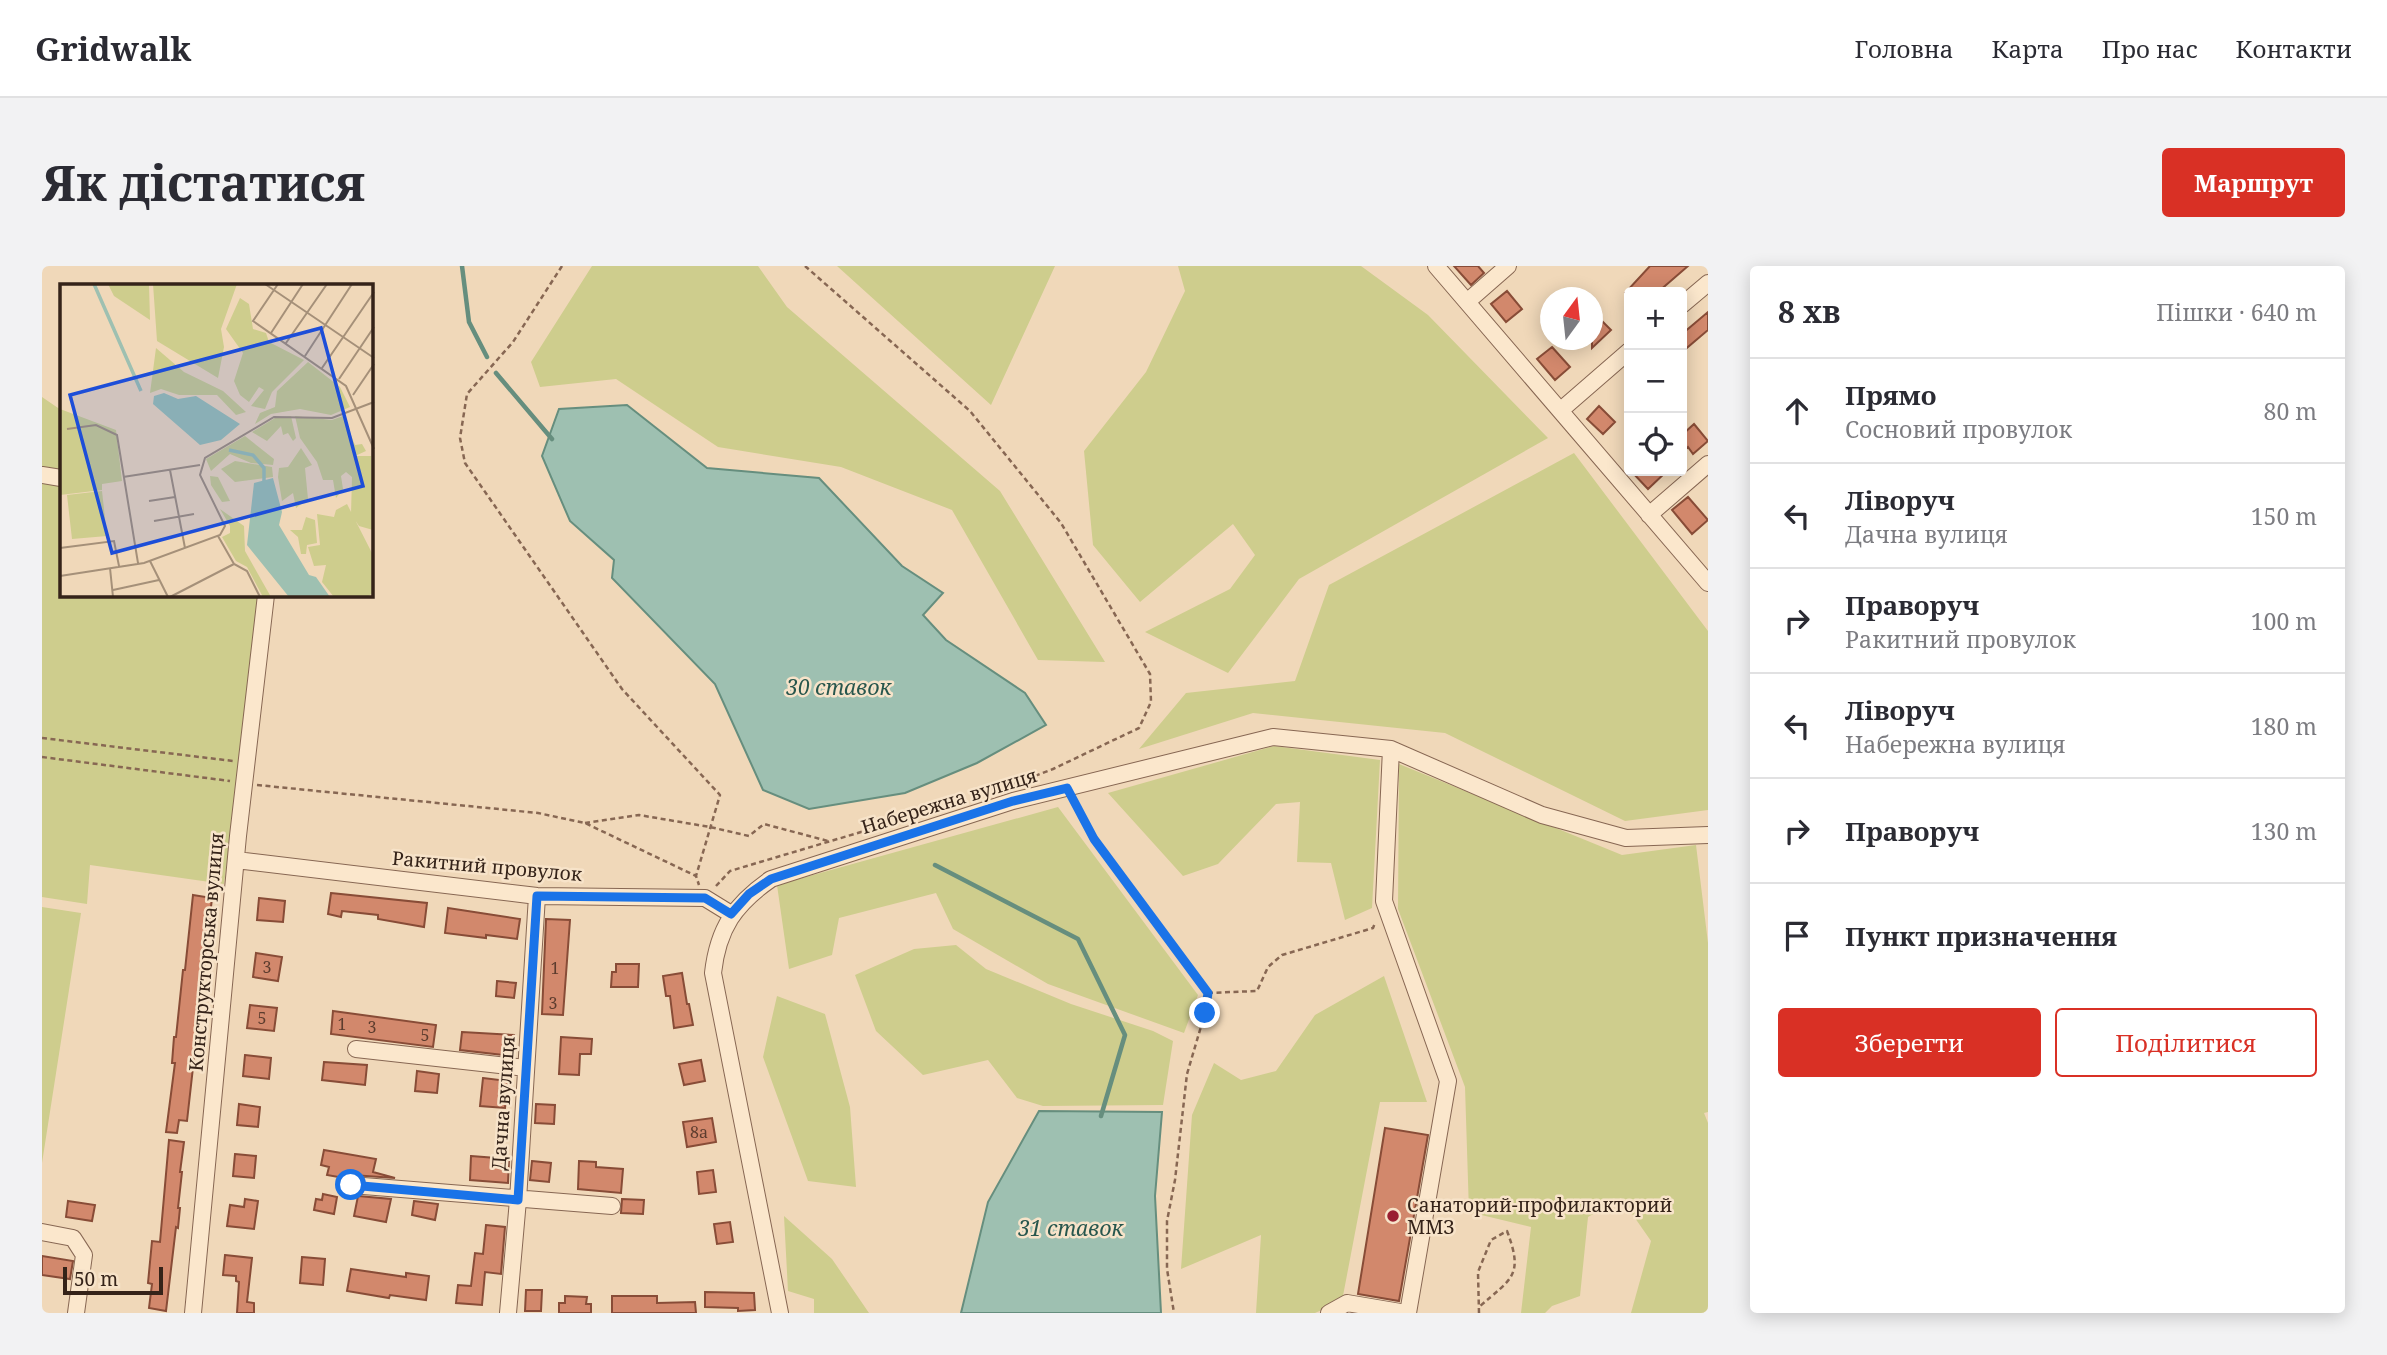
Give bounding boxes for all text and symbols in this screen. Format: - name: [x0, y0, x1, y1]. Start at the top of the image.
- text: Gridwalk: [35, 26, 191, 71]
- text: Головна: [1854, 32, 1954, 65]
- text: Карта: [1992, 32, 2064, 65]
- text: Про нас: [2102, 32, 2198, 65]
- text: Контакти: [2236, 32, 2352, 65]
- button: Маршрут: [2162, 148, 2345, 217]
- text: Як дістатися: [42, 149, 365, 215]
- inset map: [60, 284, 373, 597]
- north arrow: [1540, 287, 1603, 350]
- map controls: [1624, 287, 1687, 476]
- button: +: [1624, 287, 1687, 350]
- text: 8 хв: [1778, 291, 1840, 332]
- text: Пішки · 640 m: [2156, 296, 2317, 328]
- button: −: [1624, 350, 1687, 413]
- text: Прямо: [1845, 377, 1936, 413]
- icon: ahead: [1778, 392, 1816, 430]
- text: 80 m: [2264, 395, 2317, 427]
- button: locate: [1624, 413, 1687, 476]
- text: Сосновий провулок: [1845, 413, 2072, 445]
- text: Ліворуч: [1845, 482, 1955, 518]
- icon: left: [1778, 497, 1816, 535]
- text: 150 m: [2251, 500, 2317, 532]
- text: Дачна вулиця: [1845, 518, 2008, 550]
- text: Праворуч: [1845, 587, 1979, 623]
- icon: right: [1778, 602, 1816, 640]
- text: 100 m: [2251, 605, 2317, 637]
- text: Ракитний провулок: [1845, 623, 2076, 655]
- water label: 30 ставок: [785, 673, 892, 701]
- text: Ліворуч: [1845, 692, 1955, 728]
- icon: left: [1778, 707, 1816, 745]
- text: 180 m: [2251, 710, 2317, 742]
- text: Набережна вулиця: [1845, 728, 2066, 760]
- street label: Набережна вулиця: [858, 762, 1040, 840]
- icon: right: [1778, 812, 1816, 850]
- text: Праворуч: [1845, 813, 1979, 849]
- text: 130 m: [2251, 815, 2317, 847]
- street label: Конструкторська вулиця: [183, 831, 229, 1072]
- street label: Ракитний провулок: [391, 845, 584, 887]
- icon: arrive: [1778, 917, 1816, 955]
- text: Пункт призначення: [1845, 918, 2117, 954]
- house number: 3: [263, 956, 272, 978]
- house number: 1: [551, 957, 559, 979]
- house number: 3: [549, 992, 558, 1014]
- route end: [1189, 997, 1220, 1028]
- house number: 5: [258, 1007, 266, 1029]
- button: Зберегти: [1778, 1008, 2041, 1077]
- button: Поділитися: [2055, 1008, 2317, 1077]
- house number: 1: [338, 1013, 346, 1035]
- house number: 3: [368, 1016, 377, 1038]
- house number: 5: [421, 1024, 429, 1046]
- street label: Дачна вулиця: [485, 1035, 521, 1171]
- house number: 8а: [690, 1121, 708, 1143]
- route start: [335, 1169, 366, 1200]
- place label: Санаторий-профилакторий ММЗ: [1407, 1192, 1673, 1240]
- marker: Санаторий-профилакторий ММЗ: [1385, 1208, 1401, 1224]
- water label: 31 ставок: [1017, 1214, 1124, 1242]
- scale bar: [63, 1264, 163, 1296]
- text: 50 m: [74, 1266, 118, 1292]

